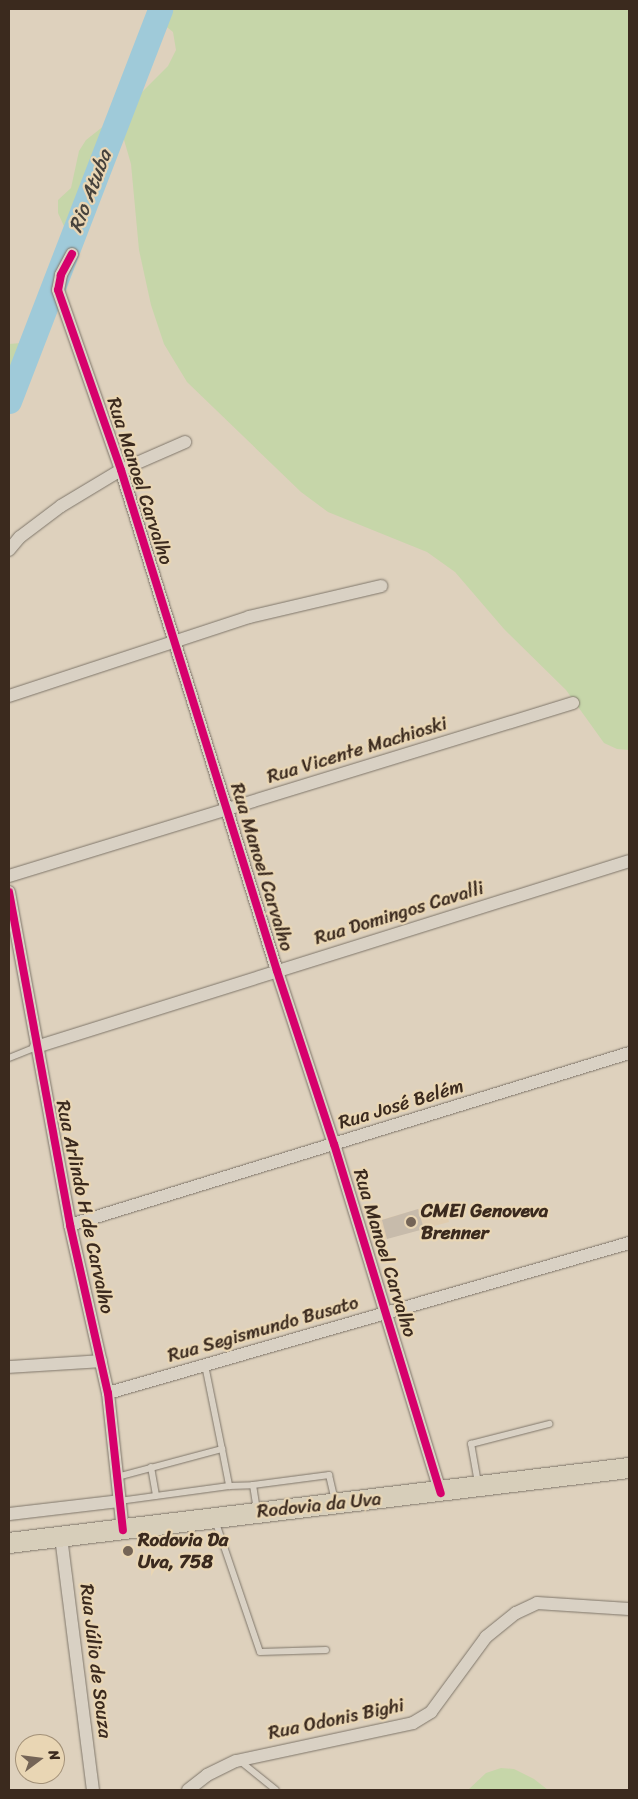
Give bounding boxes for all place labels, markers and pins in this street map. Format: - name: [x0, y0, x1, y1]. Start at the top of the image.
- place label: CMEI Genoveva Brenner: [421, 1200, 548, 1244]
- marker: CMEI Genoveva Brenner: [405, 1216, 417, 1228]
- place label: Rodovia Da Uva, 758: [138, 1529, 228, 1573]
- marker: Rodovia Da Uva, 758: [122, 1545, 134, 1557]

